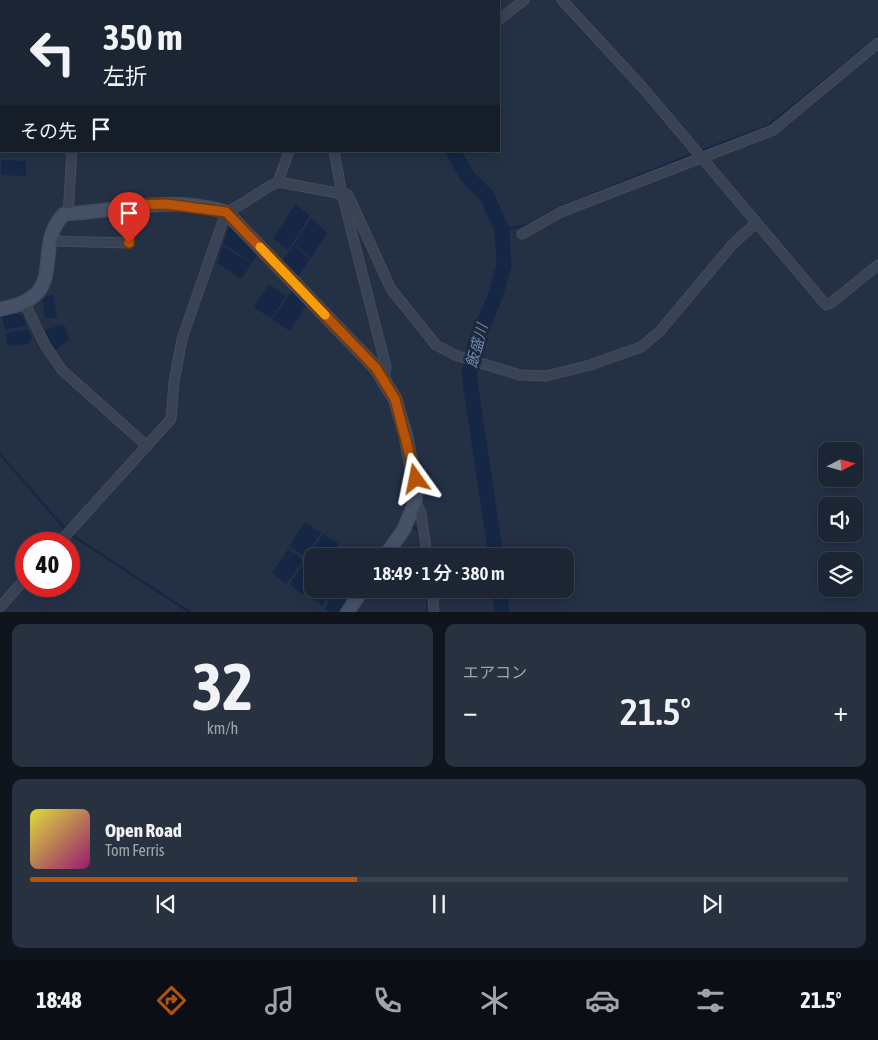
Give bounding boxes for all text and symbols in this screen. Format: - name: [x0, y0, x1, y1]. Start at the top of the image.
- text: 350 m: [103, 17, 182, 57]
- icon: left: [20, 20, 85, 85]
- text: 左折: [103, 63, 147, 89]
- icon: arrive: [87, 115, 115, 143]
- text: その先: [20, 120, 77, 142]
- pin: [108, 192, 150, 243]
- icon: arrive: [115, 199, 143, 227]
- water label: 飯盛川: [462, 320, 491, 370]
- north arrow: [818, 442, 862, 488]
- map controls: [818, 442, 863, 597]
- position arrow: [389, 452, 441, 504]
- button: sound: [818, 497, 863, 542]
- speed limit sign: 40: [15, 532, 80, 597]
- button: layers: [818, 552, 863, 597]
- text: 18:49 · 1 分 · 380 m: [373, 562, 505, 584]
- text: 32: [192, 649, 253, 724]
- text: エアコン: [463, 663, 527, 681]
- text: 21.5°: [620, 690, 691, 733]
- text: −: [463, 695, 478, 727]
- text: +: [833, 695, 848, 727]
- text: km/h: [207, 719, 238, 737]
- text: Open Road: [105, 819, 182, 841]
- text: Tom Ferris: [105, 841, 164, 859]
- icon: previous: [152, 890, 180, 918]
- icon: pause: [425, 890, 453, 918]
- icon: next: [698, 890, 726, 918]
- icon: directions: [154, 983, 189, 1018]
- icon: music: [262, 983, 297, 1018]
- icon: phone: [370, 983, 405, 1018]
- icon: climate: [477, 983, 512, 1018]
- icon: car: [585, 983, 620, 1018]
- icon: filters: [693, 983, 728, 1018]
- text: 18:48: [36, 987, 82, 1013]
- text: 21.5°: [801, 987, 842, 1013]

